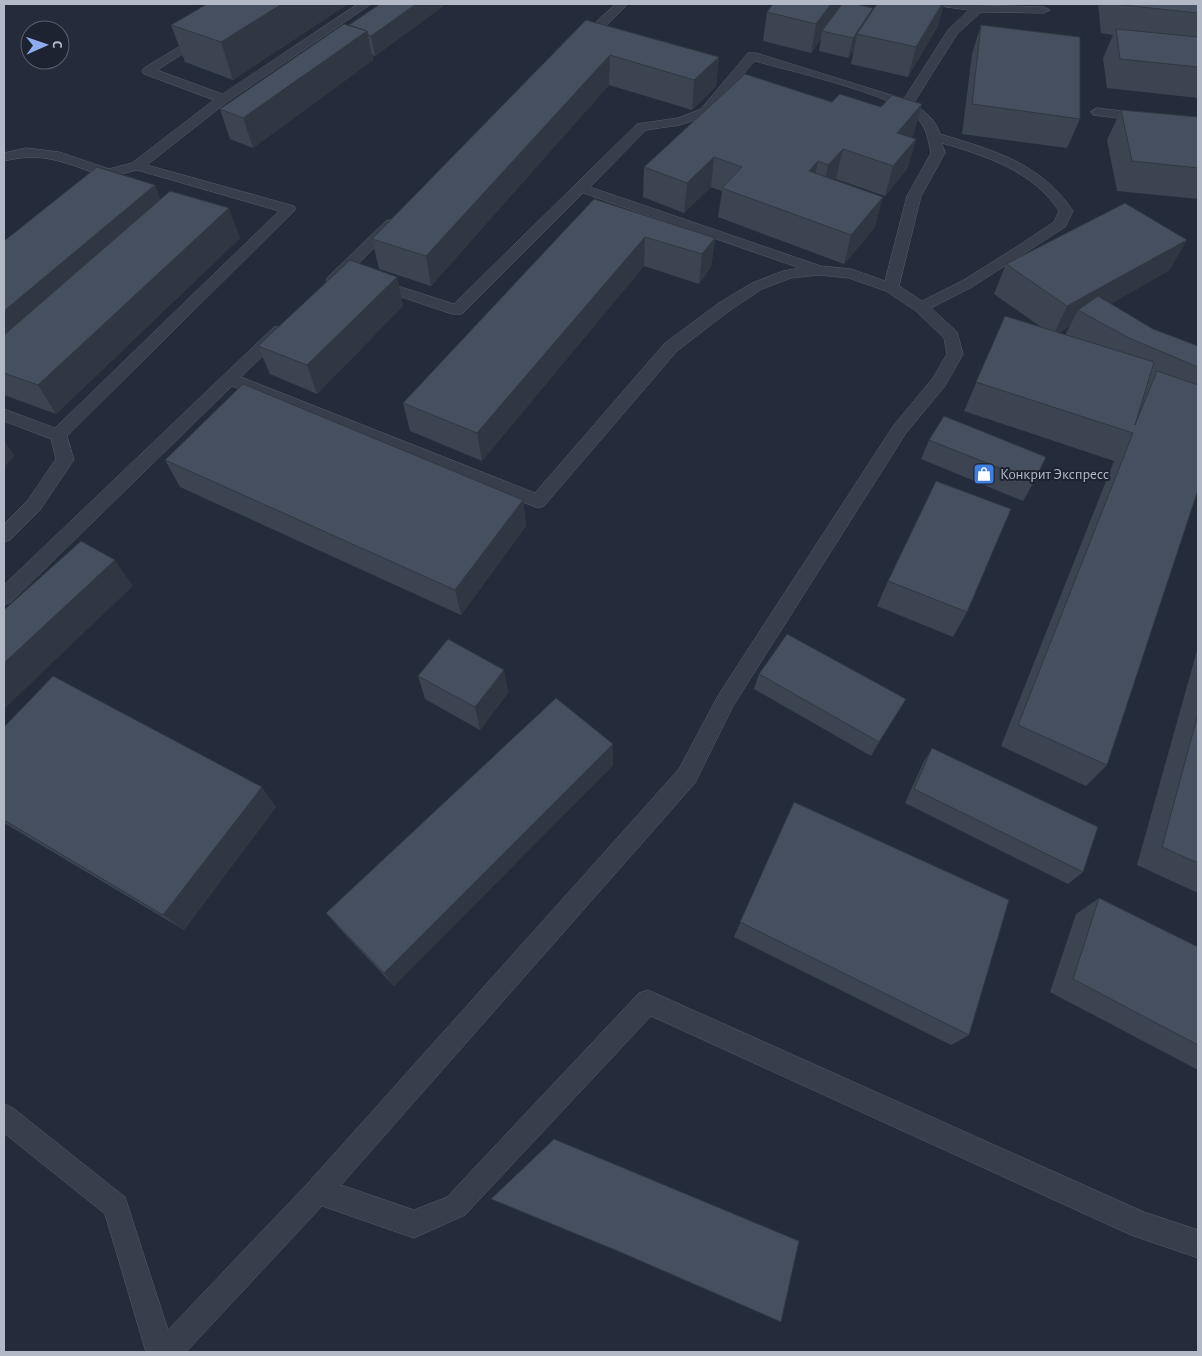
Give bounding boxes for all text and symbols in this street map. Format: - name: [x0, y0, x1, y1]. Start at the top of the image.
- north arrow: [20, 20, 70, 70]
- text: С: [50, 40, 64, 49]
- shop icon: Конкрит Экспресс: [972, 462, 996, 486]
- place label: Конкрит Экспресс: [1000, 467, 1109, 482]

